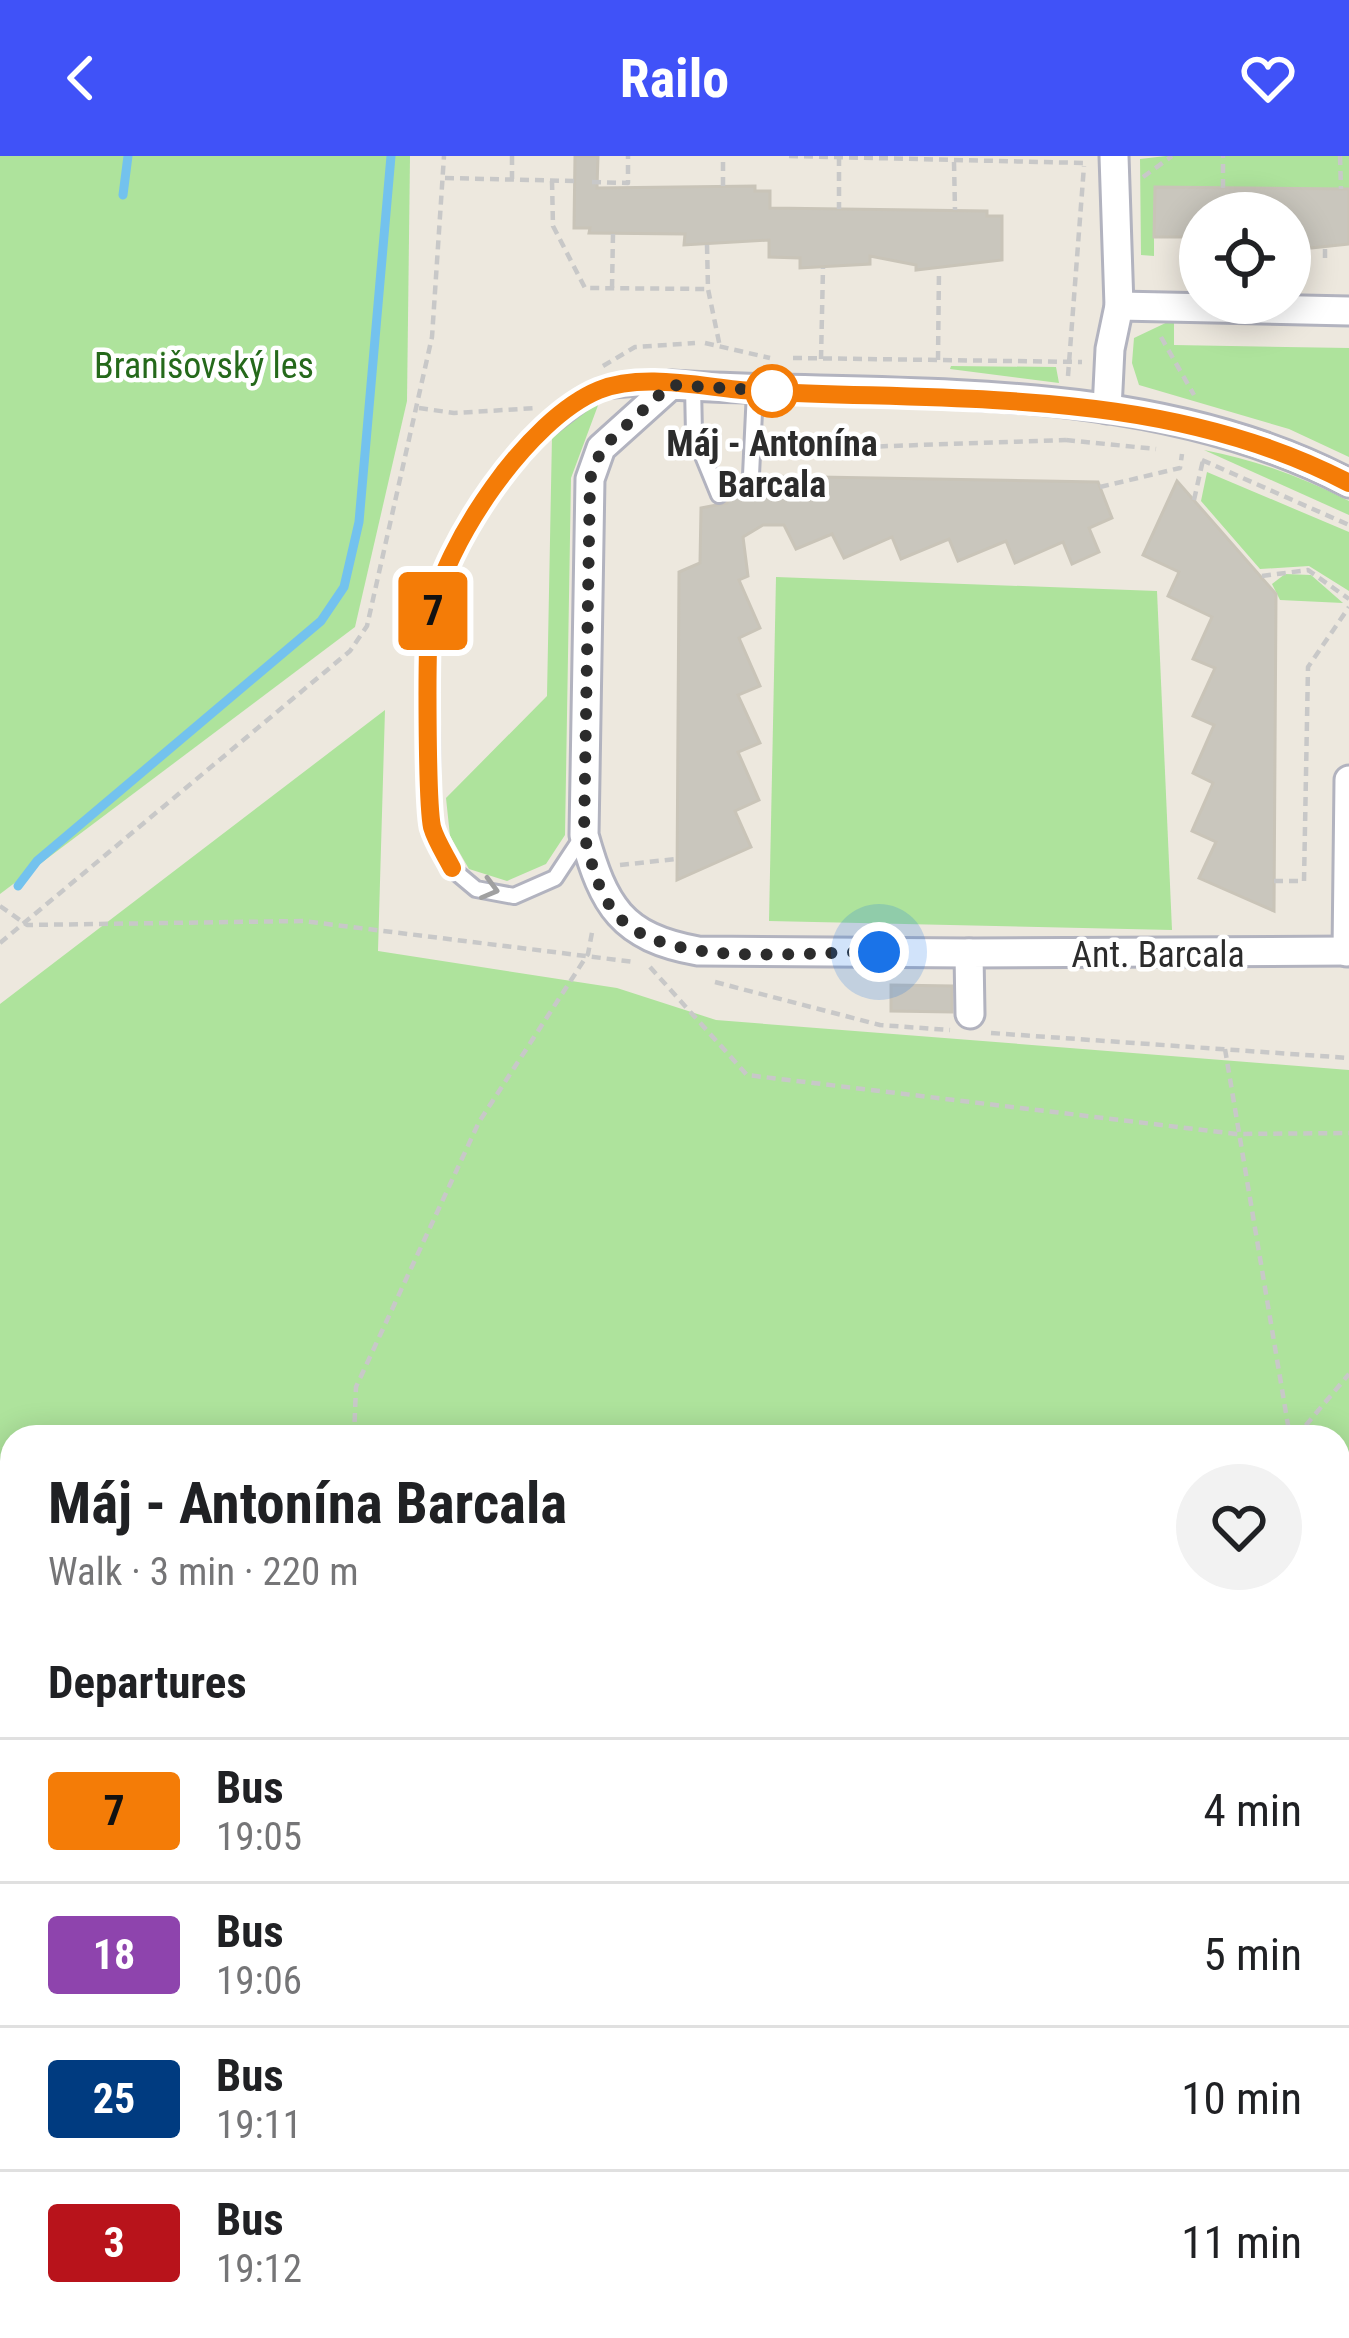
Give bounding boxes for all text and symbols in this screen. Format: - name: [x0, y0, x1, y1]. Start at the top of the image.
- icon: back: [48, 45, 114, 111]
- icon: heart: [1235, 45, 1301, 111]
- text: Railo: [620, 47, 729, 110]
- map controls: [1179, 192, 1311, 324]
- button: locate: [1179, 192, 1311, 324]
- park label: Branišovský les: [94, 345, 314, 387]
- marker: Máj - Antonína Barcala: [747, 366, 797, 416]
- place label: Máj - Antonína Barcala: [666, 423, 878, 506]
- line badge: 7: [394, 572, 472, 650]
- text: 7: [422, 586, 444, 635]
- one-way arrow: [479, 875, 500, 900]
- your location: [849, 922, 909, 982]
- street label: Ant. Barcala: [1071, 934, 1245, 976]
- button: heart: [1176, 1464, 1302, 1590]
- text: Máj - Antonína Barcala: [48, 1470, 567, 1537]
- text: Walk · 3 min · 220 m: [48, 1549, 359, 1595]
- text: Departures: [48, 1656, 247, 1709]
- text: Bus: [216, 1761, 284, 1814]
- text: 4 min: [1203, 1784, 1302, 1837]
- text: 7: [103, 1786, 125, 1835]
- text: 19:05: [216, 1814, 302, 1860]
- text: Bus: [216, 1905, 284, 1958]
- text: 5 min: [1203, 1928, 1302, 1981]
- text: 18: [93, 1930, 135, 1979]
- text: 19:06: [216, 1958, 302, 2004]
- text: Bus: [216, 2049, 284, 2102]
- text: 10 min: [1181, 2072, 1302, 2125]
- text: 25: [93, 2074, 135, 2123]
- text: 19:11: [216, 2102, 302, 2148]
- text: Bus: [216, 2193, 284, 2246]
- text: 11 min: [1181, 2216, 1302, 2269]
- text: 3: [103, 2218, 125, 2267]
- text: 19:12: [216, 2246, 302, 2292]

